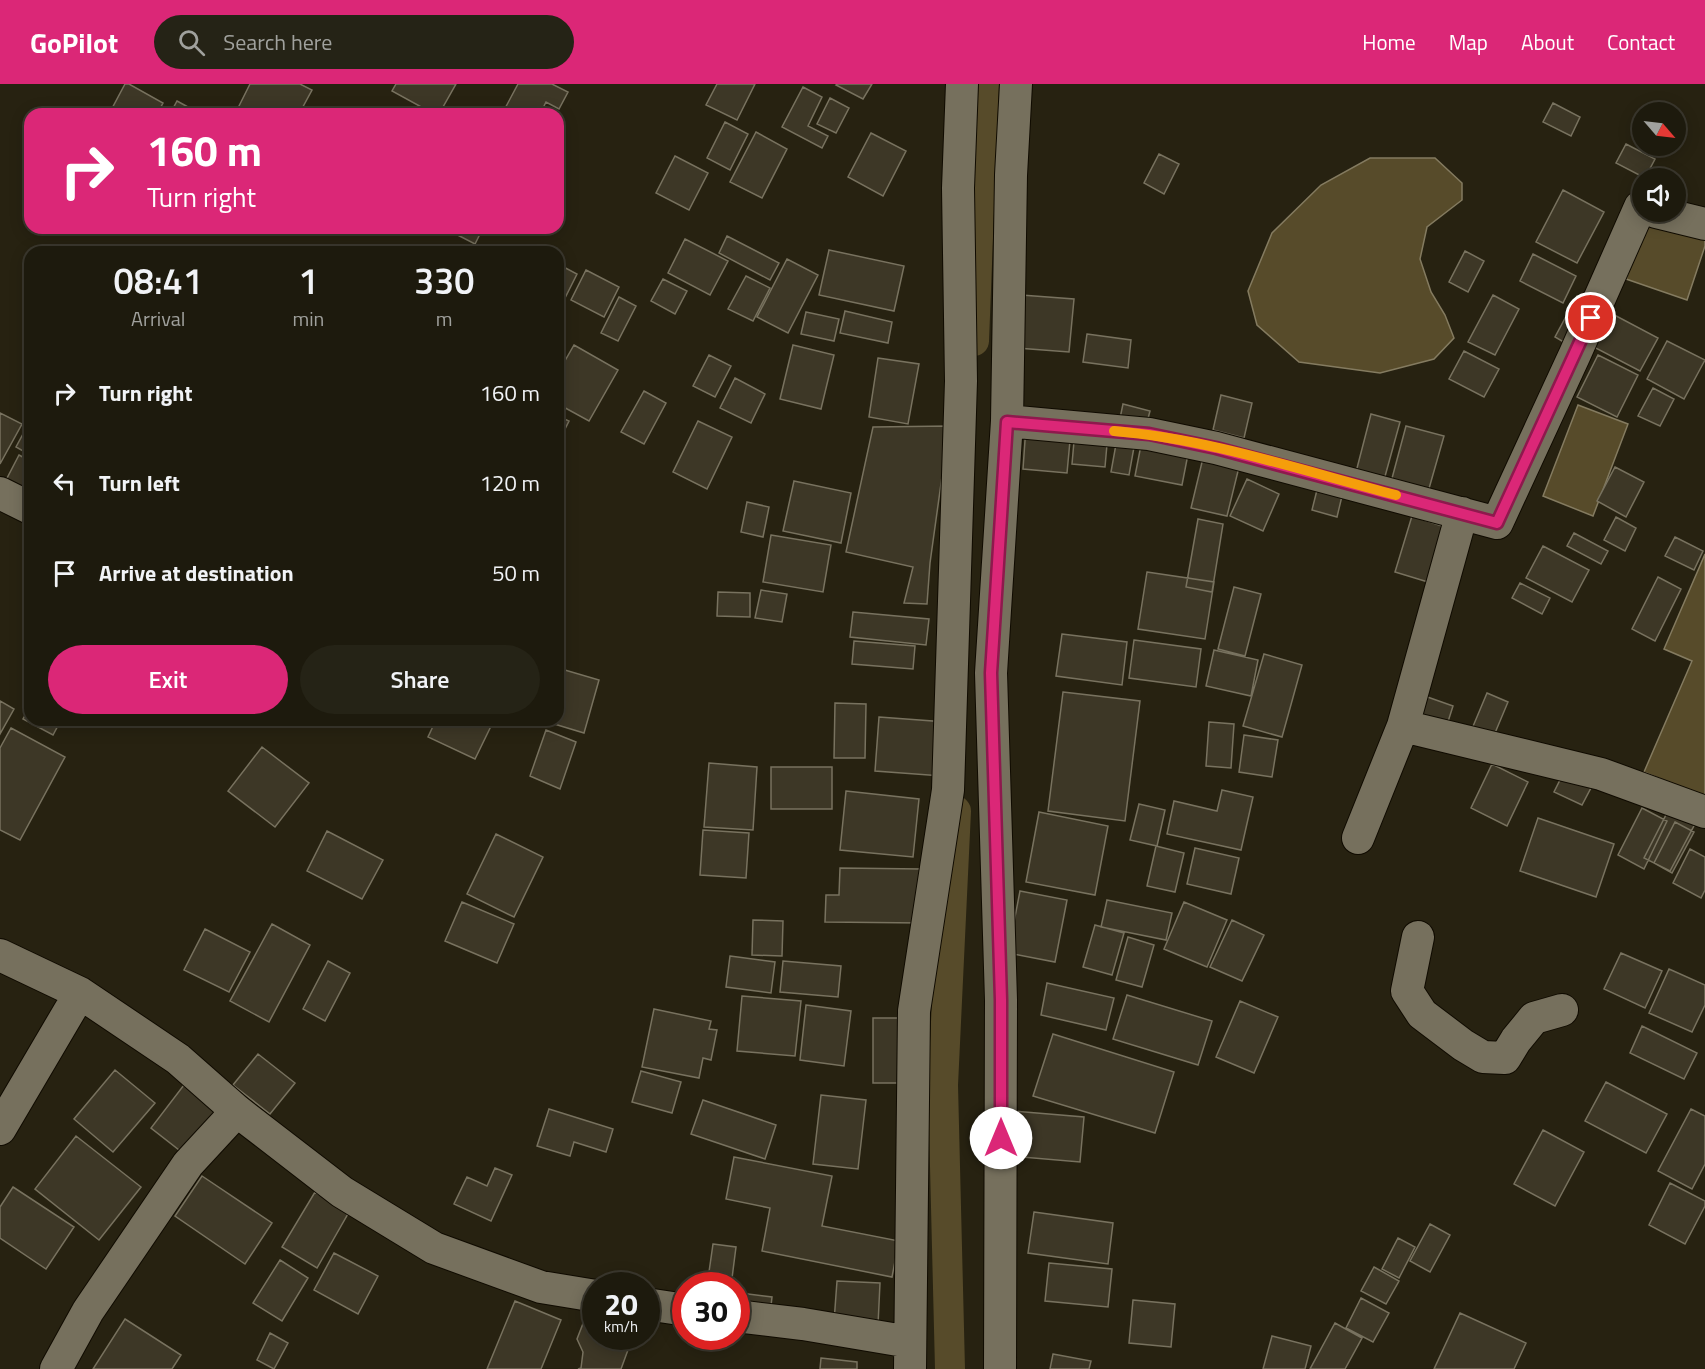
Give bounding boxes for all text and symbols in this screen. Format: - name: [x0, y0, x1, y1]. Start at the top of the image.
- search box: [154, 15, 574, 69]
- text: GoPilot: [30, 21, 118, 64]
- text: Search here: [223, 25, 332, 59]
- icon: search: [175, 26, 208, 59]
- text: Home: [1362, 26, 1416, 58]
- text: Map: [1449, 26, 1488, 58]
- text: About: [1521, 26, 1574, 58]
- text: Contact: [1607, 26, 1675, 58]
- north arrow: [1632, 102, 1686, 156]
- map controls: [1632, 102, 1686, 222]
- text: 160 m: [147, 118, 262, 182]
- icon: right: [48, 132, 126, 210]
- button: sound: [1632, 168, 1686, 222]
- text: Turn right: [147, 176, 256, 217]
- text: 08:41: [114, 253, 203, 308]
- text: 1: [298, 253, 318, 308]
- text: 330: [414, 253, 474, 308]
- pin: [1565, 292, 1616, 343]
- icon: arrive: [1574, 301, 1607, 334]
- text: Arrival: [131, 303, 185, 334]
- text: min: [292, 303, 324, 334]
- text: m: [436, 303, 452, 334]
- text: Turn right: [99, 376, 193, 410]
- text: 160 m: [480, 376, 540, 410]
- icon: right: [48, 377, 81, 410]
- text: Turn left: [99, 466, 180, 500]
- text: 120 m: [480, 466, 540, 500]
- icon: left: [48, 467, 81, 500]
- text: Arrive at destination: [99, 556, 294, 590]
- text: 50 m: [492, 556, 540, 590]
- icon: arrive: [48, 557, 81, 590]
- button: Exit: [48, 645, 288, 714]
- button: Share: [300, 645, 540, 714]
- position arrow: [969, 1106, 1033, 1170]
- speed limit sign: 30: [672, 1272, 750, 1350]
- text: 20: [604, 1281, 638, 1327]
- text: km/h: [604, 1315, 638, 1338]

